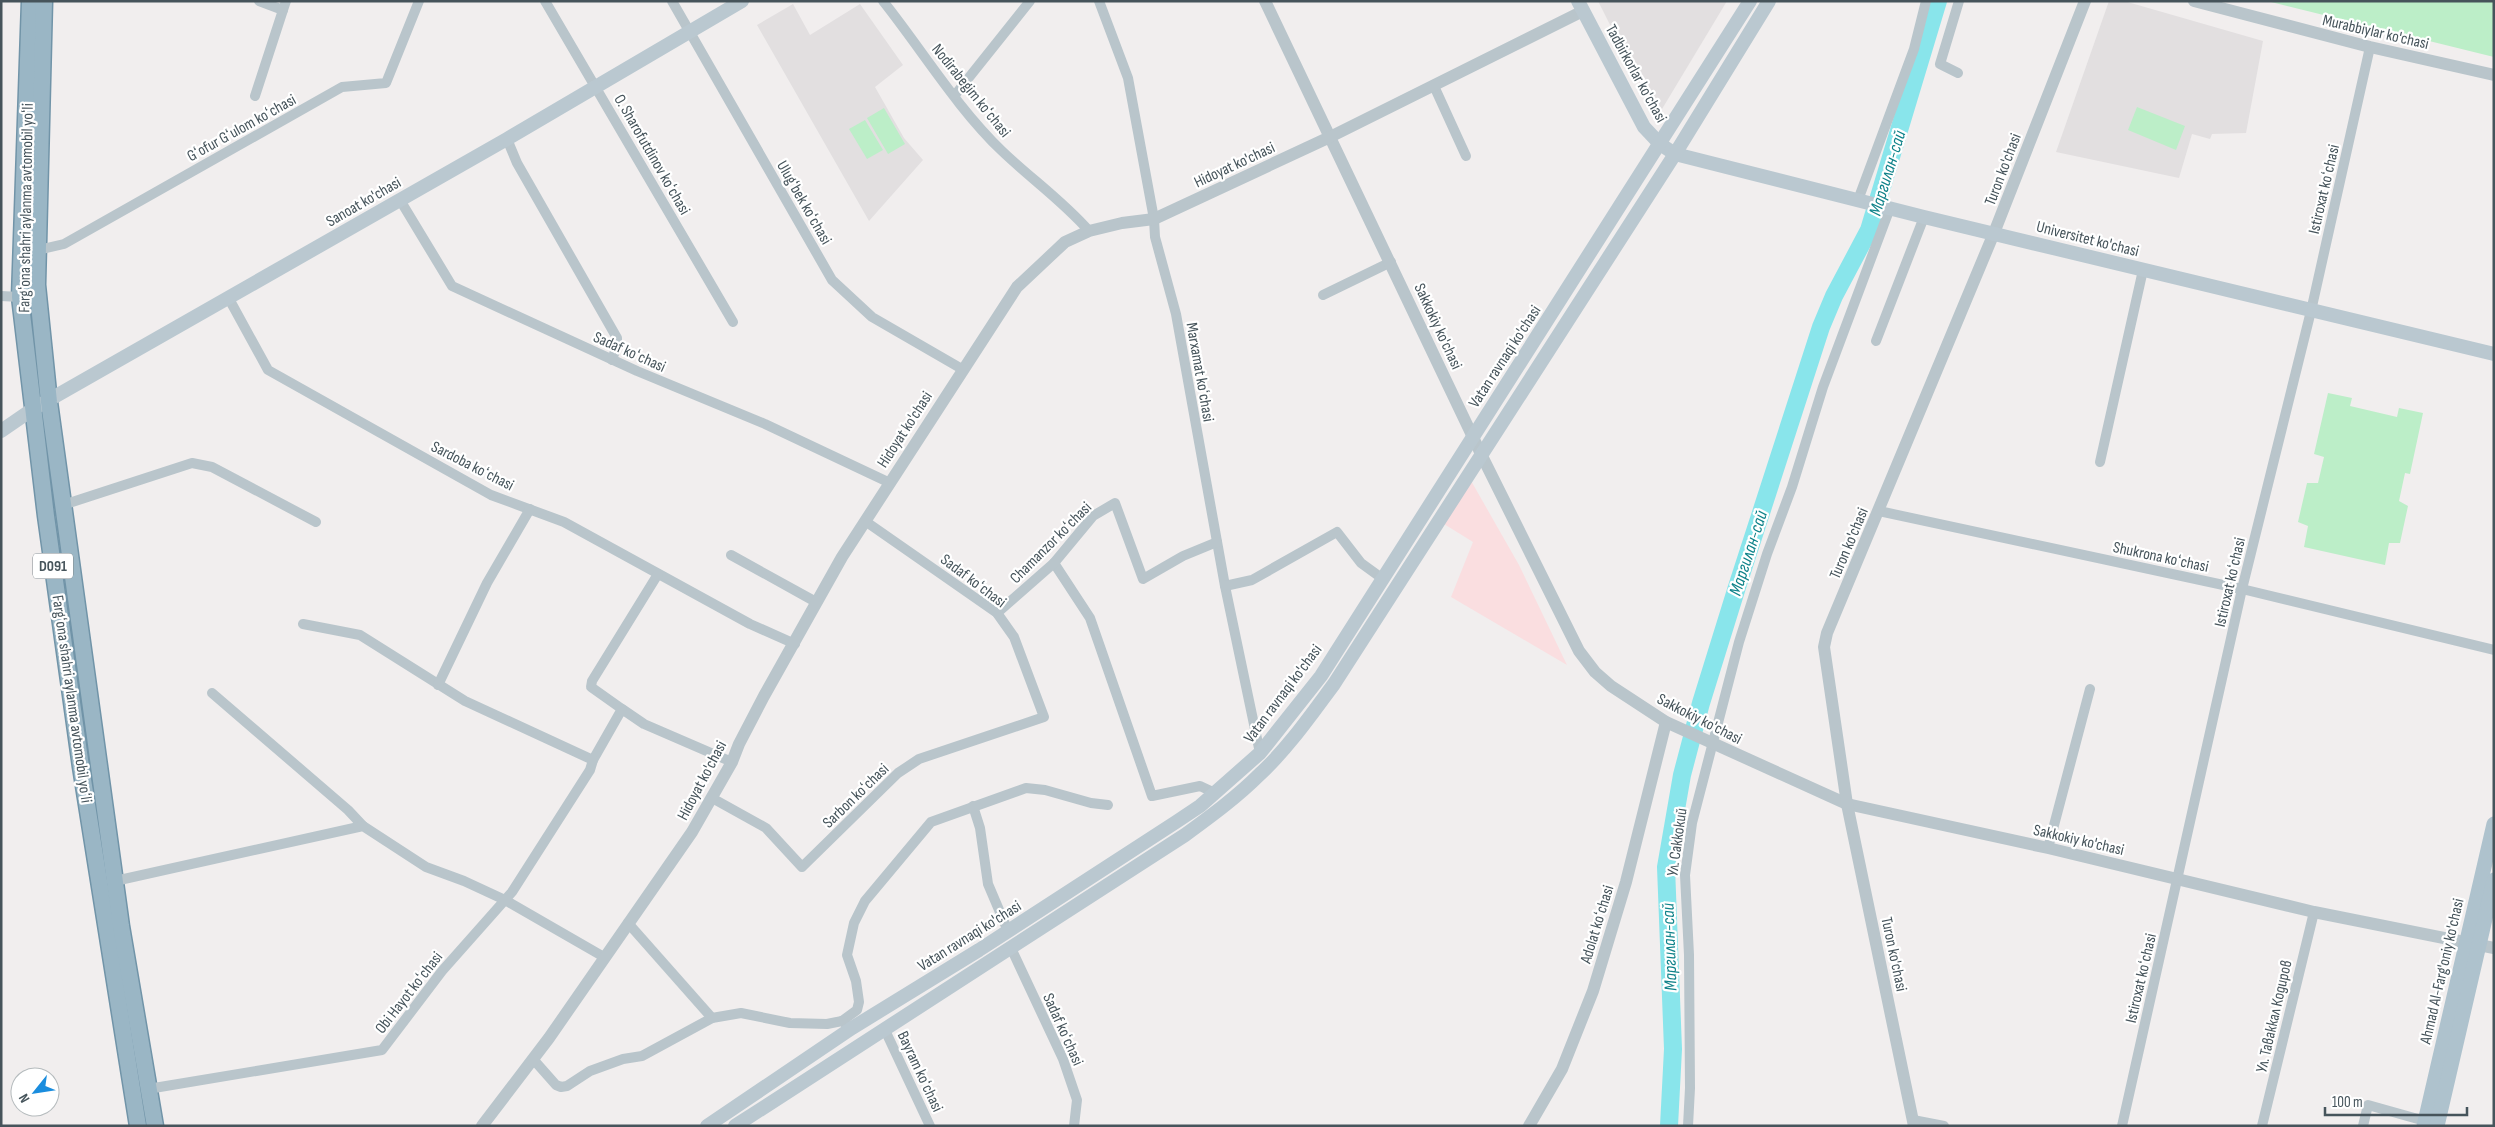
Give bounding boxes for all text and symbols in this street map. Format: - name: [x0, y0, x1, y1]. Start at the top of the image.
- street label: Murabbiylar ko'chasi: [2321, 11, 2431, 54]
- street label: Tadbirkorlar ko'chasi: [1601, 21, 1670, 126]
- street label: Nodirabegim koʻchasi: [927, 41, 1014, 141]
- street label: Gʻofur Gʻulom koʻchasi: [184, 91, 299, 166]
- street label: O. Sharofutdinov koʻchasi: [610, 91, 694, 218]
- street label: Fargʻona shahri aylanma avtomobil yoʻli: [15, 103, 38, 313]
- water label: Маргилан-сай: [1865, 127, 1911, 218]
- street label: Turon ko'chasi: [1981, 131, 2026, 208]
- street label: Hidoyat ko'chasi: [1191, 138, 1278, 192]
- street label: Istiroxat koʻchasi: [2305, 143, 2344, 236]
- street label: Ulugʻbek koʻchasi: [772, 158, 835, 248]
- street label: Sanoat ko'chasi: [323, 173, 405, 231]
- street label: Universitet ko'chasi: [2034, 218, 2141, 261]
- street label: Sakkokiy ko'chasi: [1409, 281, 1466, 373]
- street label: Vatan ravnaqi ko'chasi: [1465, 302, 1545, 412]
- street label: Marxamat koʻchasi: [1181, 321, 1218, 423]
- street label: Sadaf koʻchasi: [590, 328, 669, 377]
- street label: Hidoyat ko'chasi: [874, 388, 937, 471]
- street label: Sardoba koʻchasi: [428, 437, 517, 495]
- street label: Chamanzor koʻchasi: [1006, 498, 1096, 588]
- street label: Turon ko'chasi: [1826, 505, 1873, 582]
- water label: Маргилан-сай: [1725, 507, 1772, 598]
- street label: Istiroxat koʻchasi: [2211, 536, 2250, 629]
- street label: Shukrona koʻchasi: [2111, 538, 2210, 577]
- street label: Sadaf koʻchasi: [937, 550, 1010, 612]
- road number: D091: [33, 554, 73, 578]
- street label: Fargʻona shahri aylanma avtomobil yoʻli: [48, 594, 96, 804]
- street label: Vatan ravnaqi ko'chasi: [1240, 641, 1326, 747]
- street label: Sakkokiy ko'chasi: [1654, 690, 1745, 749]
- street label: Hidoyat ko'chasi: [674, 738, 731, 824]
- street label: Sarbon koʻchasi: [819, 760, 893, 832]
- street label: Ул. Саккокий: [1663, 807, 1692, 878]
- street label: Sakkokiy ko'chasi: [2031, 821, 2126, 860]
- street label: Adolat koʻchasi: [1576, 883, 1618, 967]
- street label: Vatan ravnaqi ko'chasi: [915, 897, 1025, 976]
- street label: Ahmad Al-Farg'oniy ko'chasi: [2416, 897, 2468, 1047]
- water label: Маргилан-сай: [1657, 902, 1682, 991]
- street label: Turon ko'chasi: [1876, 915, 1911, 993]
- street label: Istiroxat koʻchasi: [2122, 932, 2161, 1025]
- street label: Obi Hayot koʻchasi: [371, 948, 447, 1038]
- street label: Ул. Таваккал Кодиров: [2252, 958, 2297, 1074]
- street label: Sadaf koʻchasi: [1038, 990, 1087, 1069]
- street label: Bayram koʻchasi: [893, 1028, 947, 1115]
- north arrow: [10, 1067, 60, 1117]
- scale bar: [2325, 1084, 2468, 1116]
- text: N: [15, 1091, 33, 1106]
- text: 100 m: [2332, 1093, 2363, 1112]

